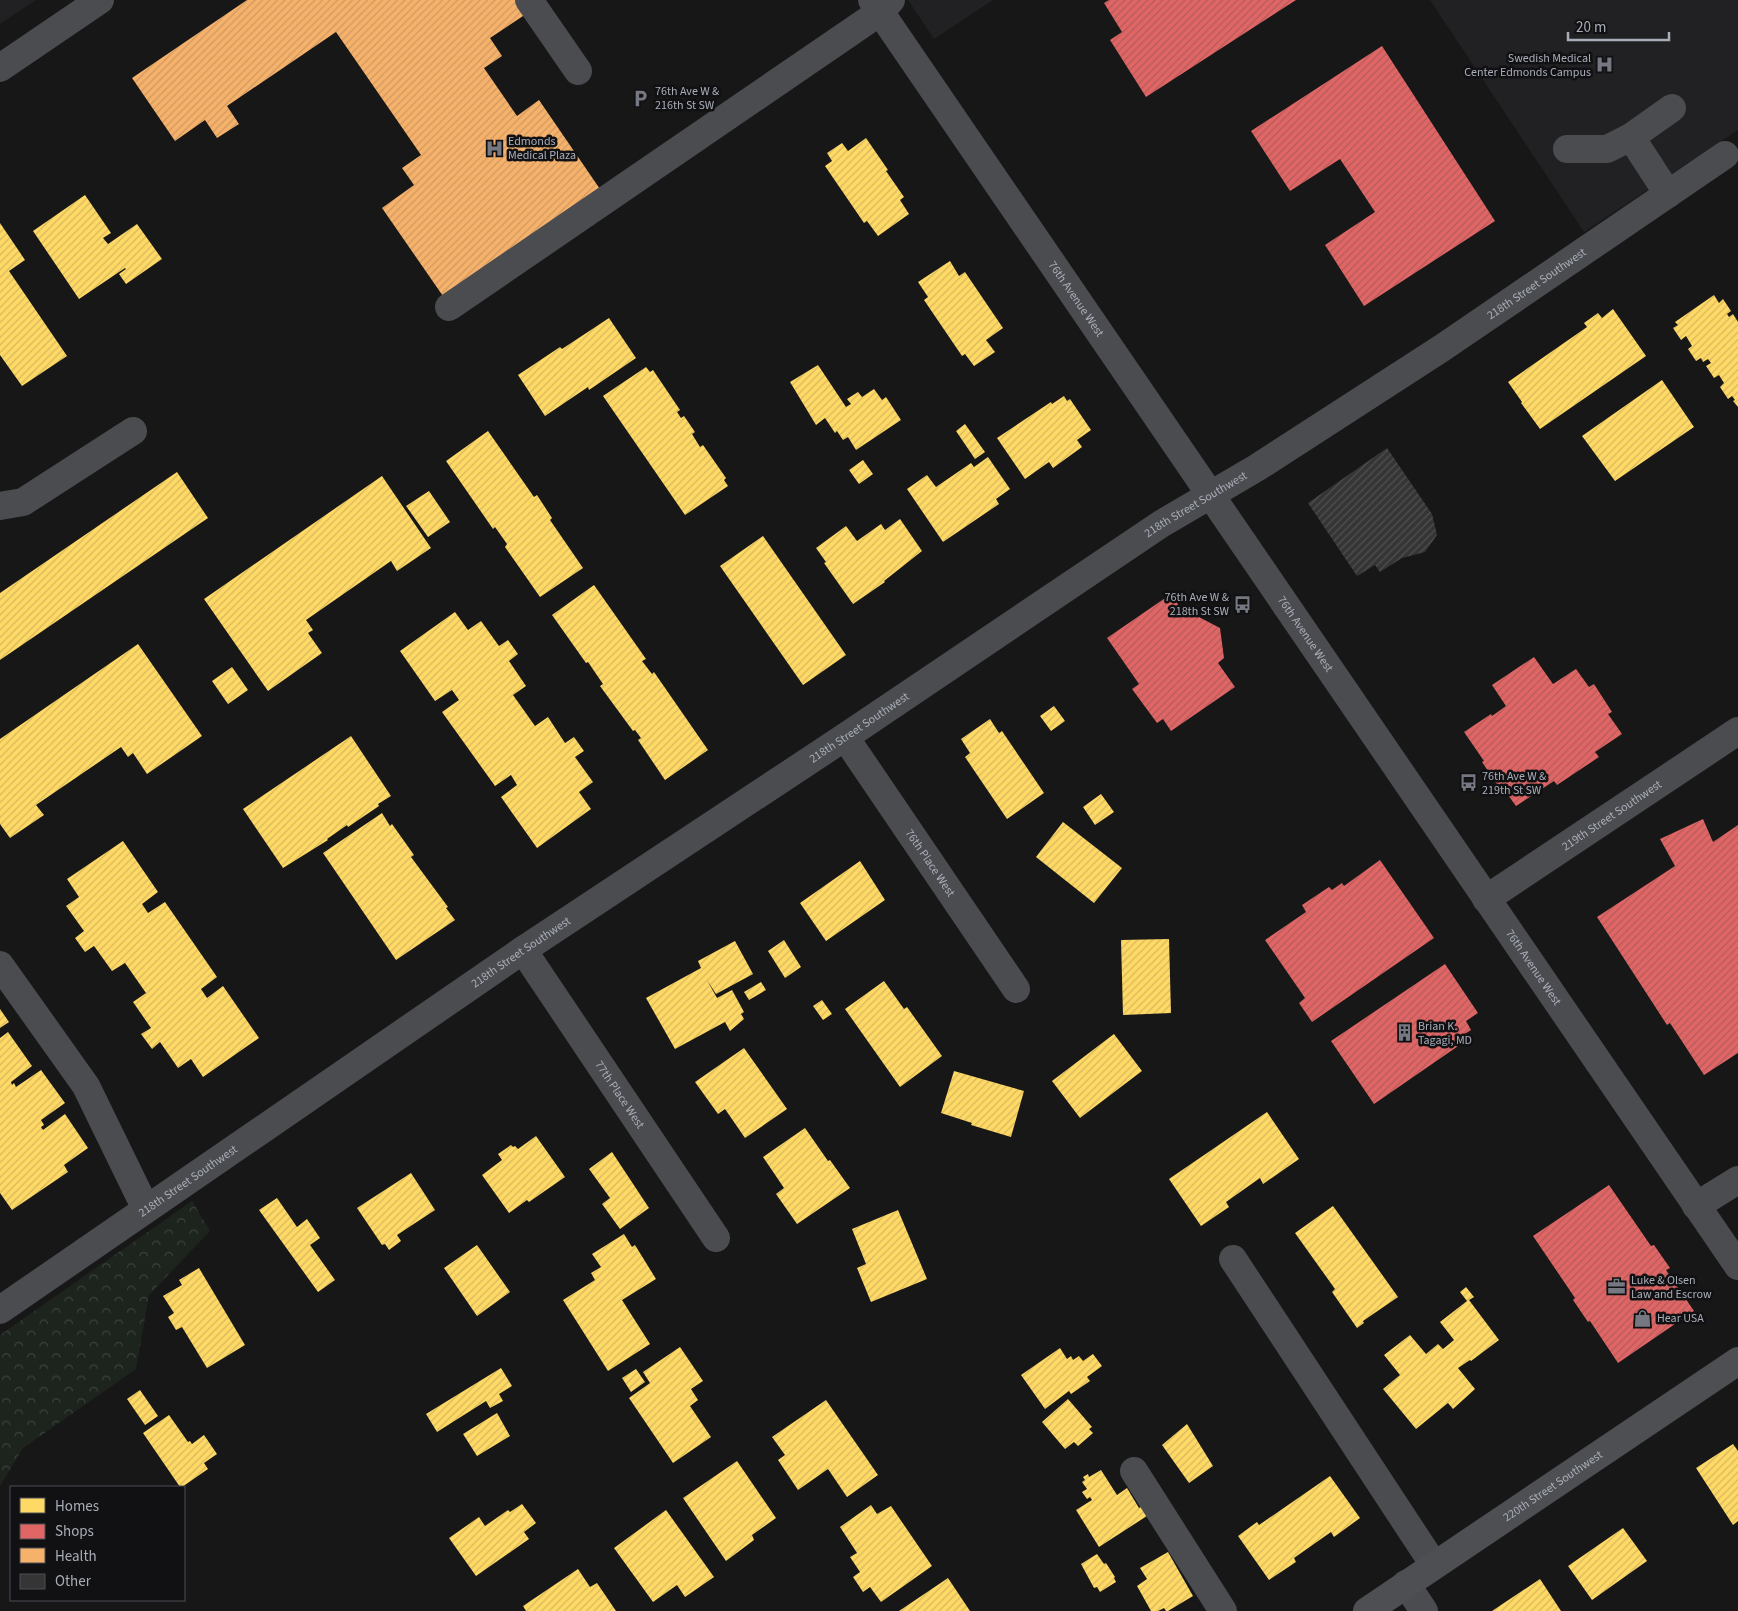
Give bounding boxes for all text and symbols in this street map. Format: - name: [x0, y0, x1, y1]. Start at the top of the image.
- scale bar: [1568, 10, 1669, 42]
- text: 20 m: [1576, 17, 1606, 38]
- place label: Swedish Medical Center Edmonds Campus: [1464, 50, 1591, 81]
- hospital icon: Swedish Medical Center Edmonds Campus: [1595, 55, 1615, 75]
- place label: 76th Ave W & 216th St SW: [655, 83, 720, 114]
- parking icon: 76th Ave W & 216th St SW: [631, 88, 651, 108]
- place label: Edmonds Medical Plaza: [508, 133, 576, 164]
- hospital icon: Edmonds Medical Plaza: [484, 138, 504, 158]
- street label: 218th Street Southwest: [1483, 244, 1589, 324]
- street label: 76th Avenue West: [1044, 257, 1108, 340]
- street label: 218th Street Southwest: [1141, 467, 1250, 541]
- place label: 76th Ave W & 218th St SW: [1165, 589, 1230, 620]
- street label: 76th Avenue West: [1274, 593, 1338, 675]
- bus stop icon: 76th Ave W & 218th St SW: [1233, 594, 1253, 614]
- street label: 218th Street Southwest: [806, 688, 912, 767]
- place label: 76th Ave W & 219th St SW: [1482, 768, 1547, 799]
- bus stop icon: 76th Ave W & 219th St SW: [1458, 773, 1478, 793]
- street label: 219th Street Southwest: [1558, 776, 1665, 855]
- street label: 76th Place West: [901, 825, 959, 900]
- street label: 218th Street Southwest: [468, 912, 574, 992]
- street label: 76th Avenue West: [1502, 926, 1566, 1009]
- place label: Brian K. Tagagi, MD: [1418, 1018, 1472, 1049]
- building icon: Brian K. Tagagi, MD: [1394, 1023, 1414, 1043]
- street label: 77th Place West: [591, 1057, 649, 1132]
- street label: 218th Street Southwest: [135, 1141, 241, 1221]
- place label: Luke & Olsen Law and Escrow: [1631, 1272, 1712, 1303]
- office icon: Luke & Olsen Law and Escrow: [1607, 1277, 1627, 1297]
- shop icon: Hear USA: [1633, 1308, 1653, 1328]
- place label: Hear USA: [1657, 1310, 1704, 1327]
- street label: 220th Street Southwest: [1500, 1446, 1606, 1526]
- legend: [10, 1486, 185, 1601]
- text: Homes: [55, 1496, 99, 1517]
- text: Shops: [55, 1521, 94, 1542]
- text: Health: [55, 1546, 97, 1567]
- text: Other: [55, 1571, 92, 1592]

